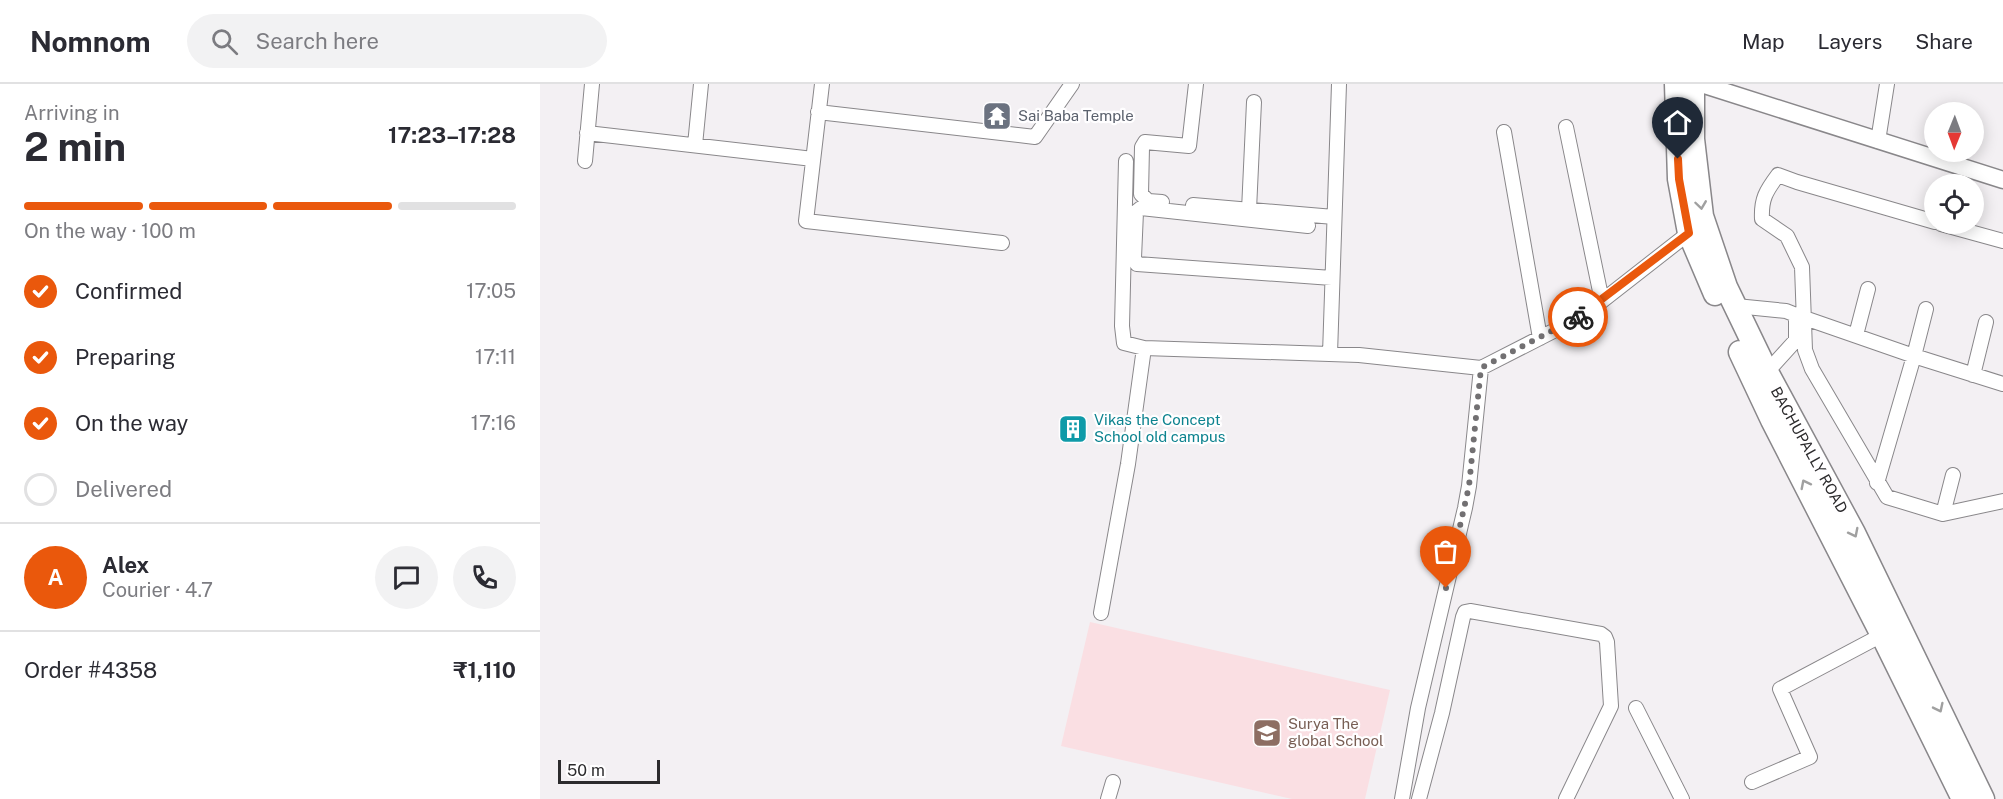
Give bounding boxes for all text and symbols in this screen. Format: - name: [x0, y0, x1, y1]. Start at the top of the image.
- search box: [187, 14, 607, 68]
- text: Nomnom: [30, 25, 151, 58]
- icon: search: [208, 25, 241, 58]
- text: Search here: [256, 28, 379, 54]
- text: Map: [1742, 29, 1785, 54]
- text: Layers: [1818, 29, 1882, 54]
- text: Share: [1915, 29, 1973, 54]
- pin: [1652, 97, 1703, 159]
- temple icon: Sai Baba Temple: [981, 100, 1013, 132]
- text: Arriving in: [24, 101, 119, 125]
- north arrow: [1924, 102, 1984, 162]
- map controls: [1924, 102, 1984, 234]
- icon: home: [1661, 106, 1694, 139]
- place label: Sai Baba Temple: [1018, 107, 1134, 124]
- text: 17:23–17:28: [388, 122, 516, 148]
- text: 2 min: [24, 124, 126, 170]
- button: locate: [1924, 174, 1984, 234]
- one-way arrow: [1694, 200, 1706, 210]
- text: On the way · 100 m: [24, 219, 196, 243]
- icon: check: [24, 275, 57, 308]
- text: Confirmed: [75, 278, 182, 304]
- text: 17:05: [466, 279, 516, 303]
- courier: [1548, 287, 1608, 347]
- icon: bike: [1562, 301, 1595, 334]
- icon: check: [24, 341, 57, 374]
- text: Preparing: [75, 344, 176, 370]
- text: 17:11: [475, 345, 516, 369]
- street label: BACHUPALLY ROAD: [1768, 384, 1851, 516]
- icon: check: [24, 407, 57, 440]
- text: On the way: [75, 410, 188, 436]
- text: 17:16: [471, 411, 516, 435]
- place label: Vikas the Concept School old campus: [1094, 411, 1225, 445]
- building icon: Vikas the Concept School old campus: [1057, 413, 1089, 445]
- text: Delivered: [75, 476, 172, 502]
- one-way arrow: [1801, 479, 1812, 490]
- pin: [1420, 526, 1471, 588]
- one-way arrow: [1847, 526, 1858, 537]
- icon: bag: [1429, 535, 1462, 568]
- button: chat: [375, 546, 438, 609]
- button: phone: [453, 546, 516, 609]
- text: Alex: [102, 552, 149, 578]
- text: A: [48, 564, 63, 590]
- text: Courier · 4.7: [102, 578, 213, 602]
- text: Order #4358: [24, 657, 157, 683]
- text: ₹1,110: [453, 657, 516, 683]
- one-way arrow: [1931, 702, 1943, 713]
- place label: Surya The global School: [1288, 715, 1384, 749]
- school or university icon: Surya The global School: [1251, 717, 1283, 749]
- scale bar: [558, 757, 660, 784]
- text: 50 m: [567, 761, 605, 780]

